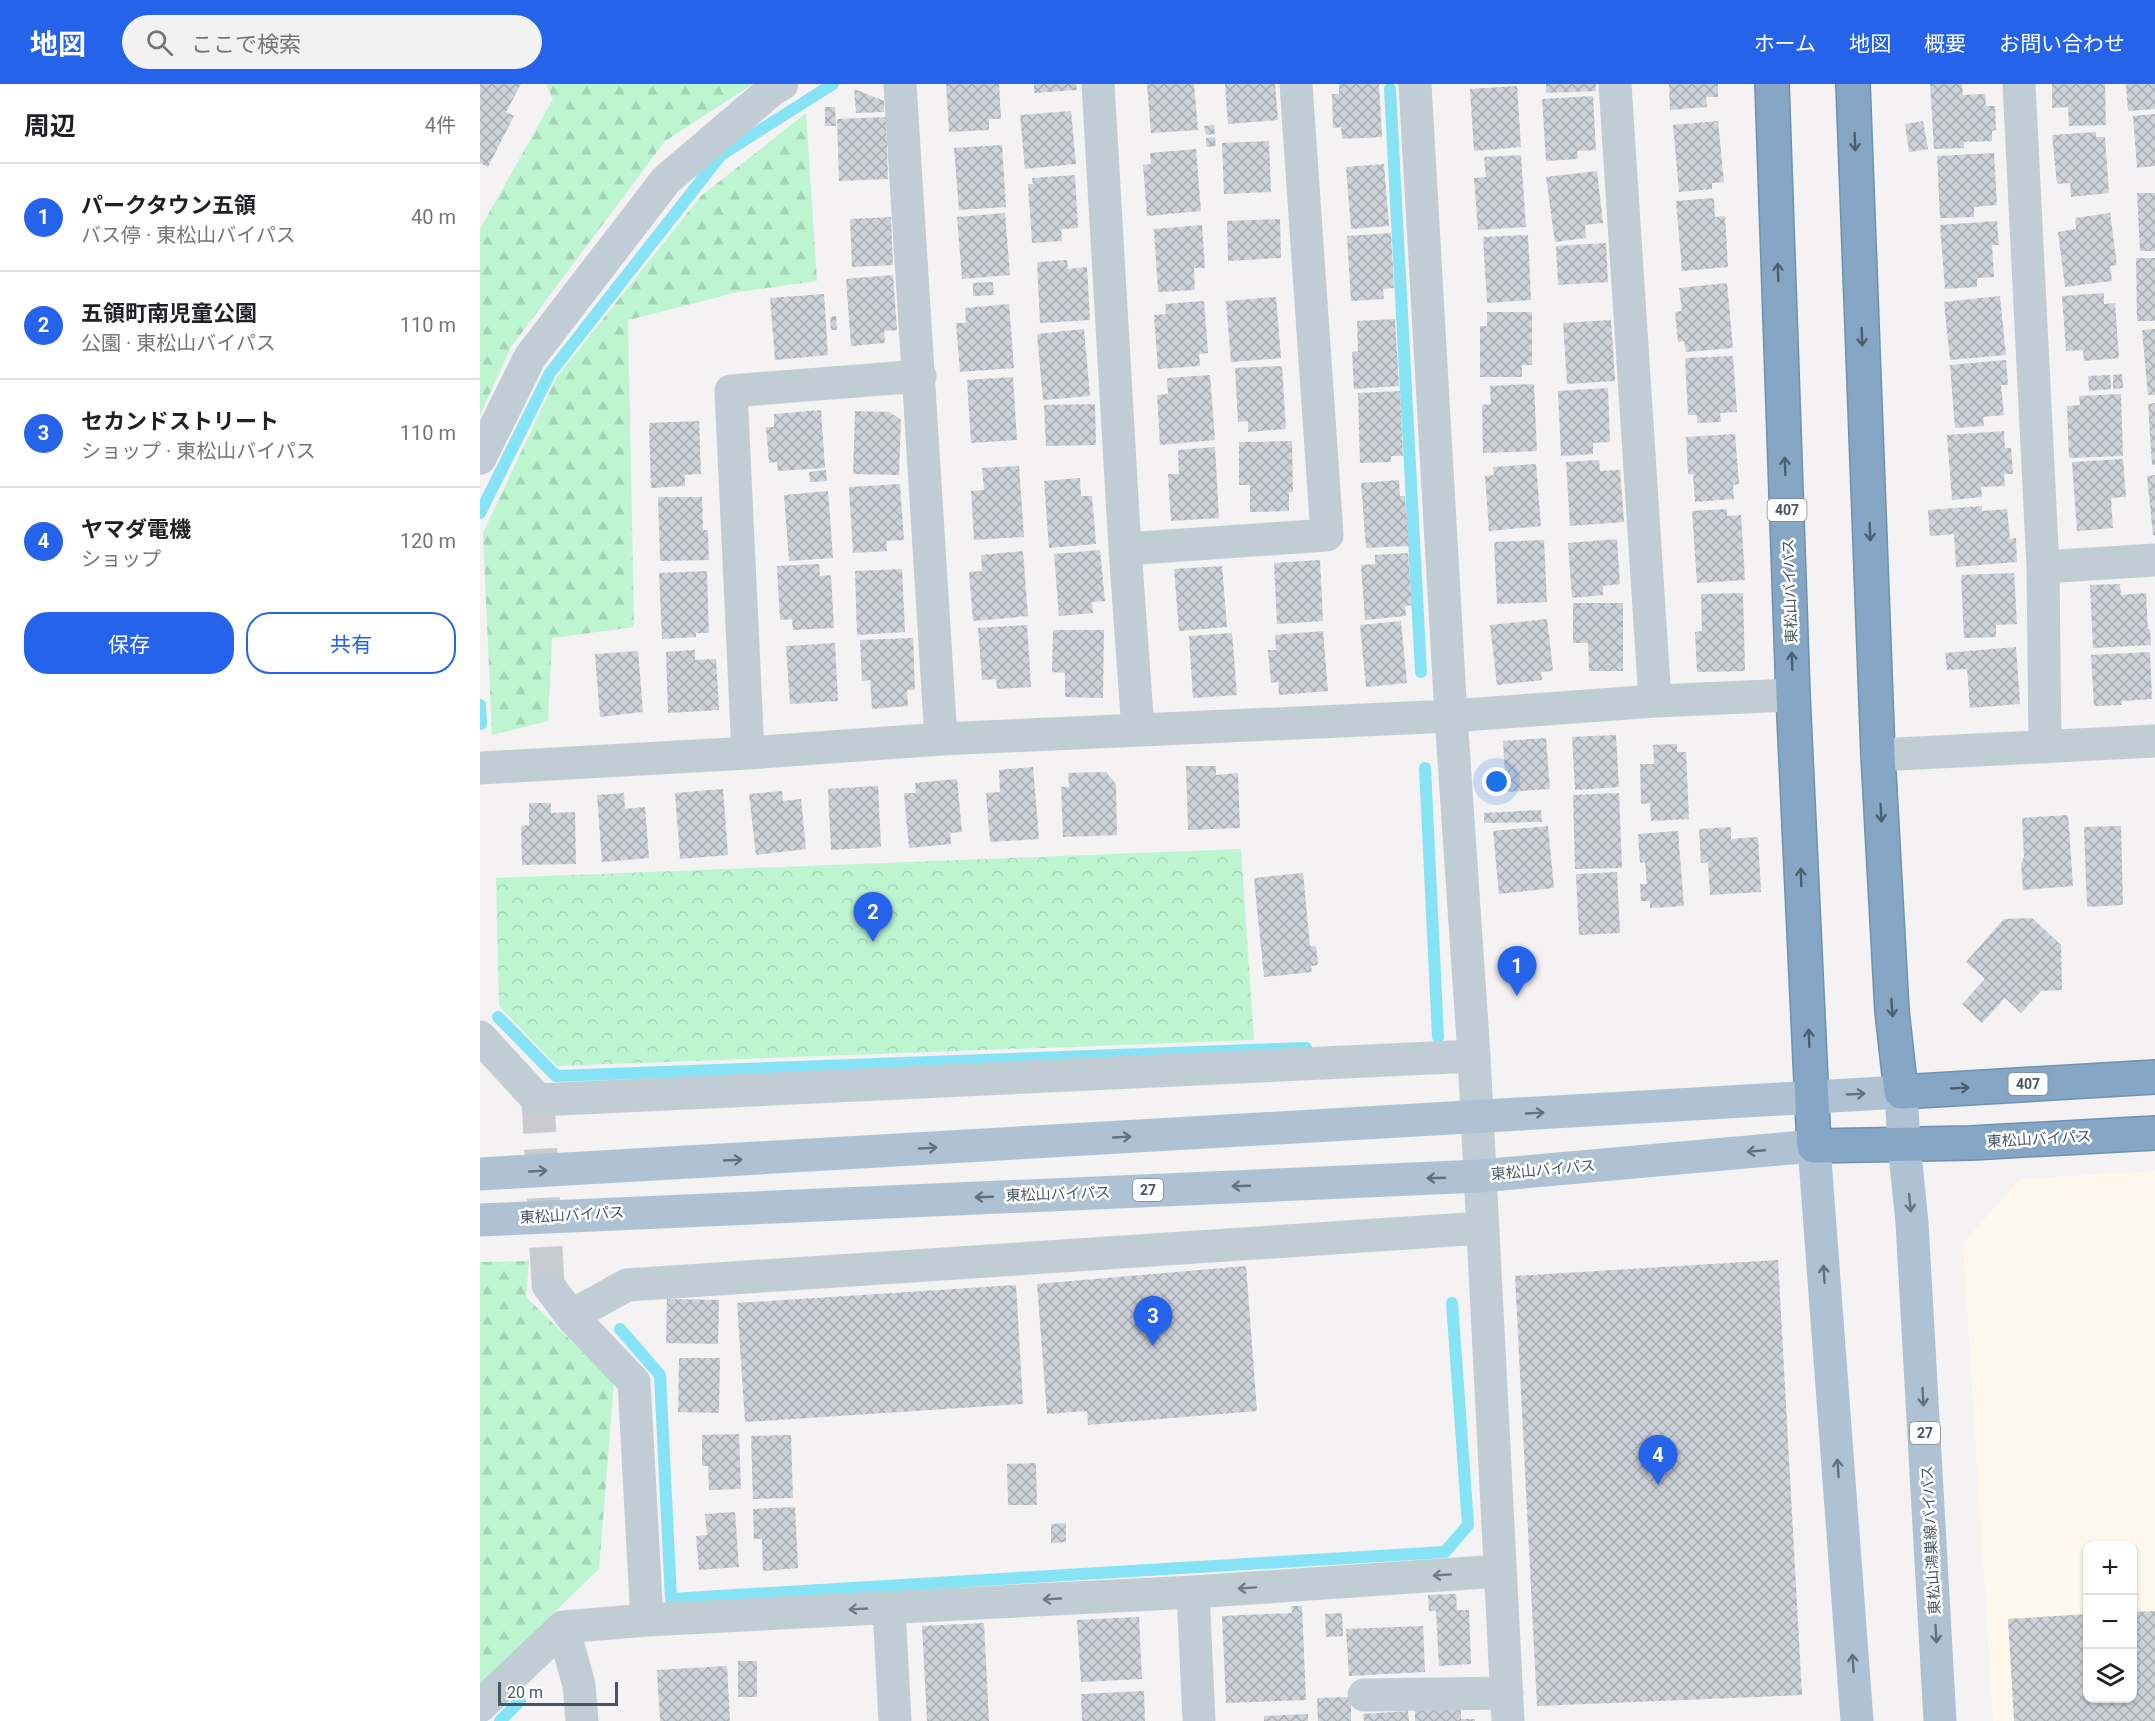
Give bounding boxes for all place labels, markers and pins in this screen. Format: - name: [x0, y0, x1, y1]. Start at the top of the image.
- pin: 2: [854, 892, 892, 942]
- pin: 1: [1498, 946, 1536, 996]
- pin: 3: [1134, 1296, 1172, 1346]
- pin: 4: [1638, 1436, 1678, 1485]

